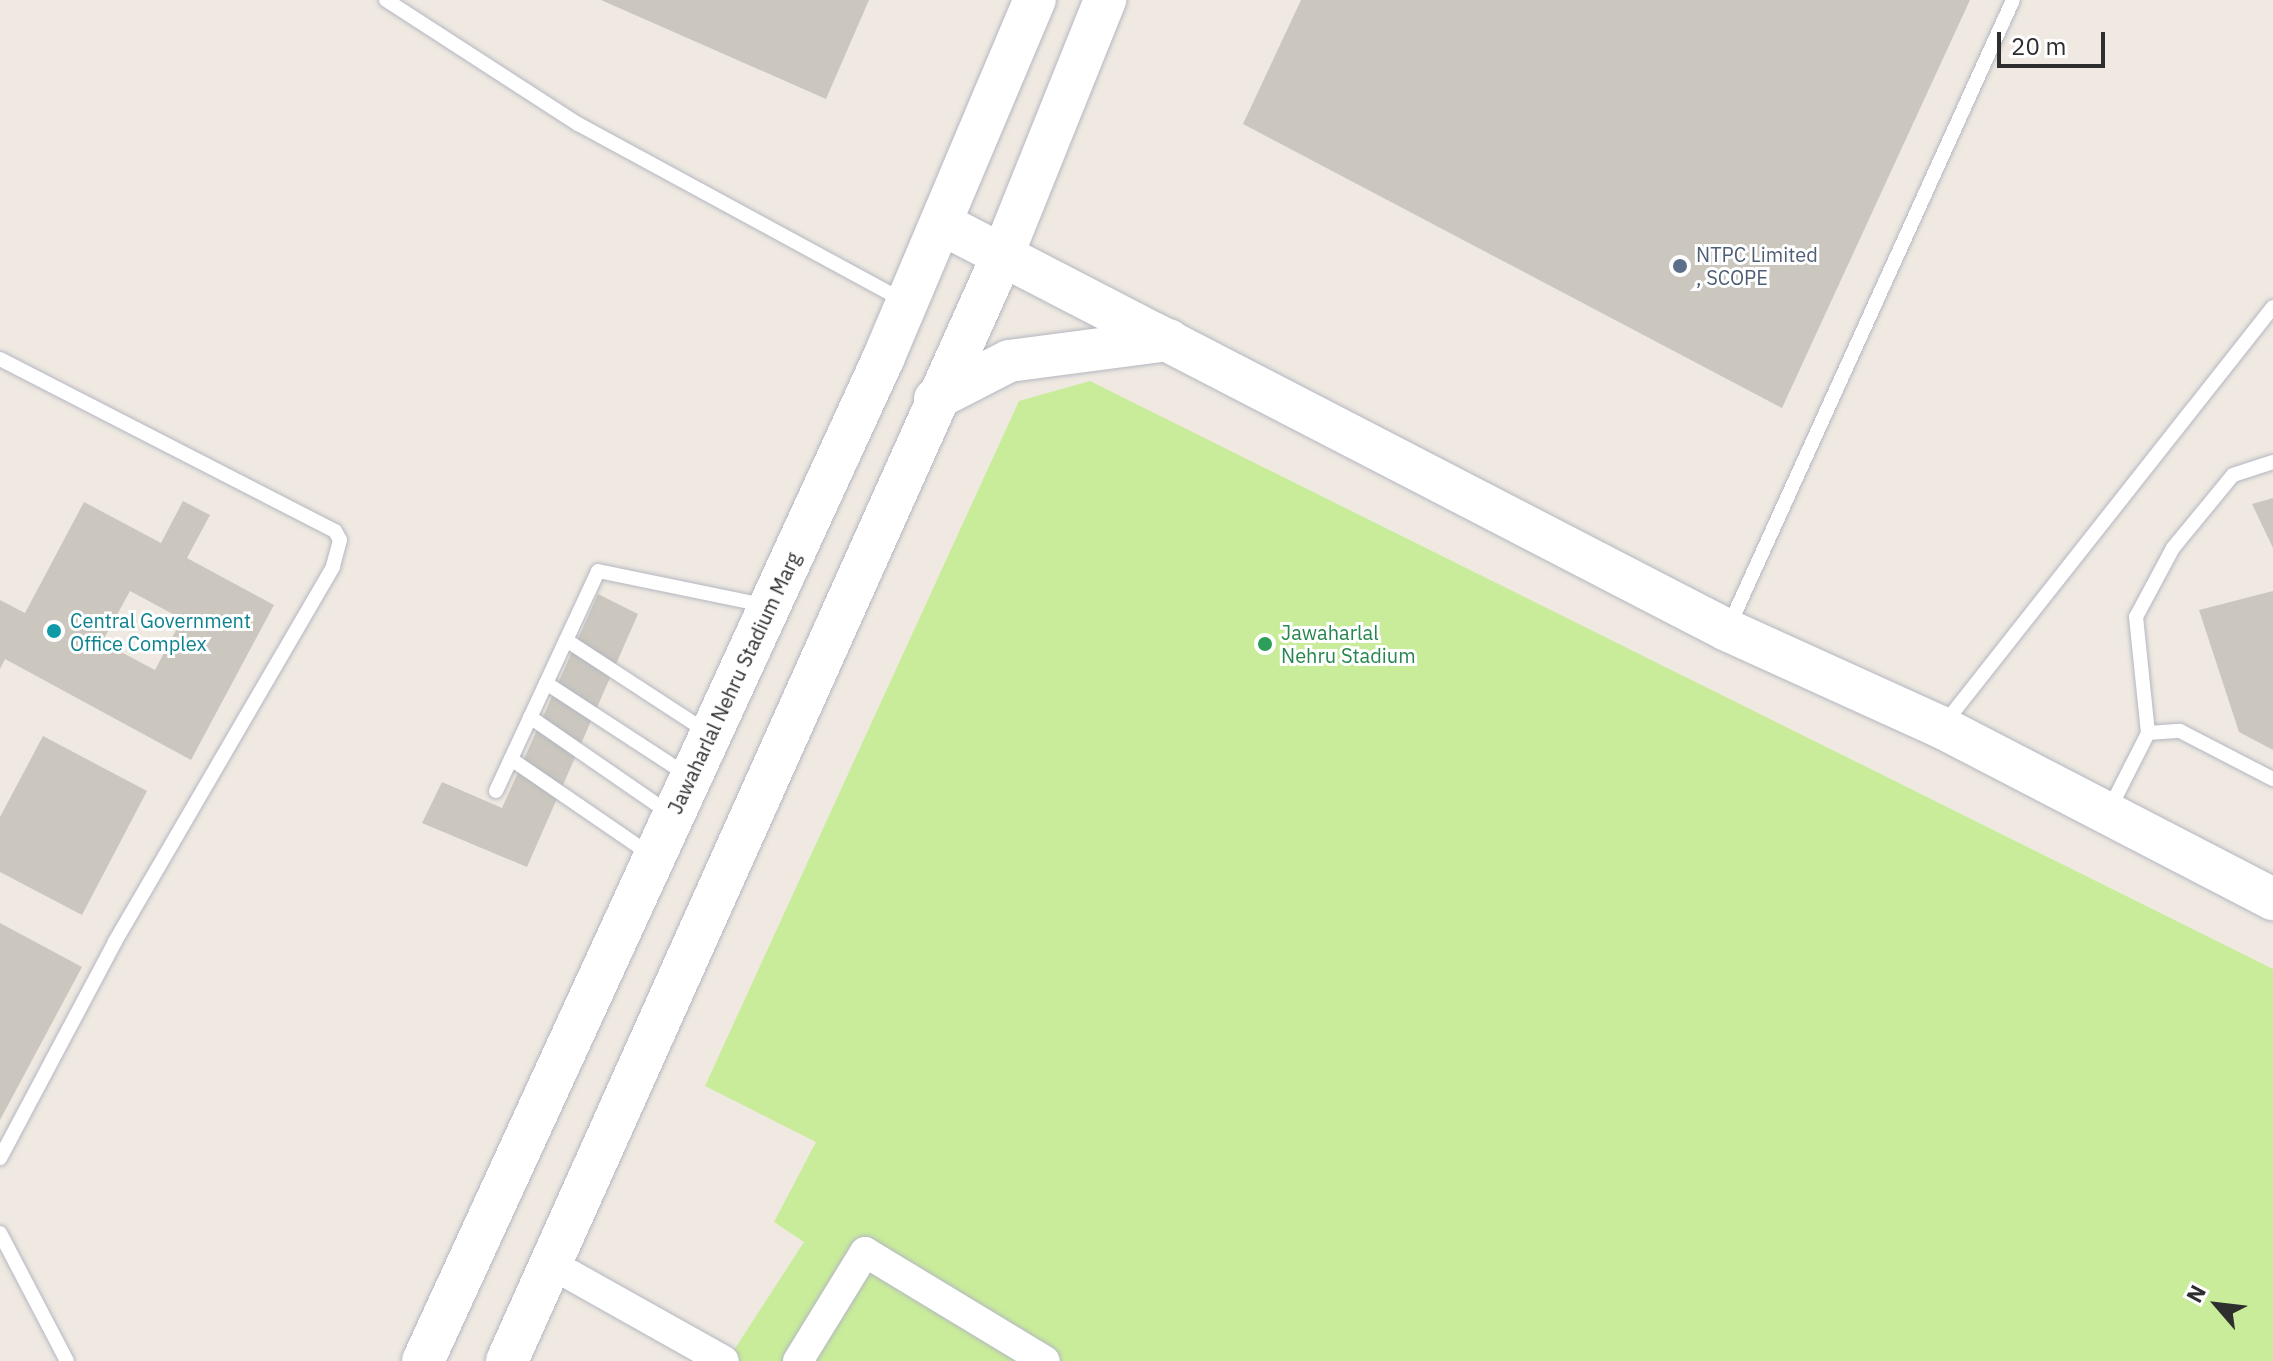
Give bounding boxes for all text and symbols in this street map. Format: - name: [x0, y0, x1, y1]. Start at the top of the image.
- scale bar: [2001, 16, 2109, 66]
- text: 20 m: [2011, 30, 2066, 62]
- place label: NTPC Limited , SCOPE: [1696, 242, 1818, 289]
- marker: NTPC Limited , SCOPE: [1671, 257, 1689, 275]
- street label: Jawaharlal Nehru Stadium Marg: [663, 548, 805, 818]
- place label: Central Government Office Complex: [70, 608, 251, 655]
- place label: Jawaharlal Nehru Stadium: [1281, 620, 1416, 667]
- marker: Central Government Office Complex: [45, 622, 63, 640]
- marker: Jawaharlal Nehru Stadium: [1256, 635, 1274, 653]
- north arrow: [2177, 1265, 2257, 1345]
- text: N: [2179, 1280, 2212, 1307]

